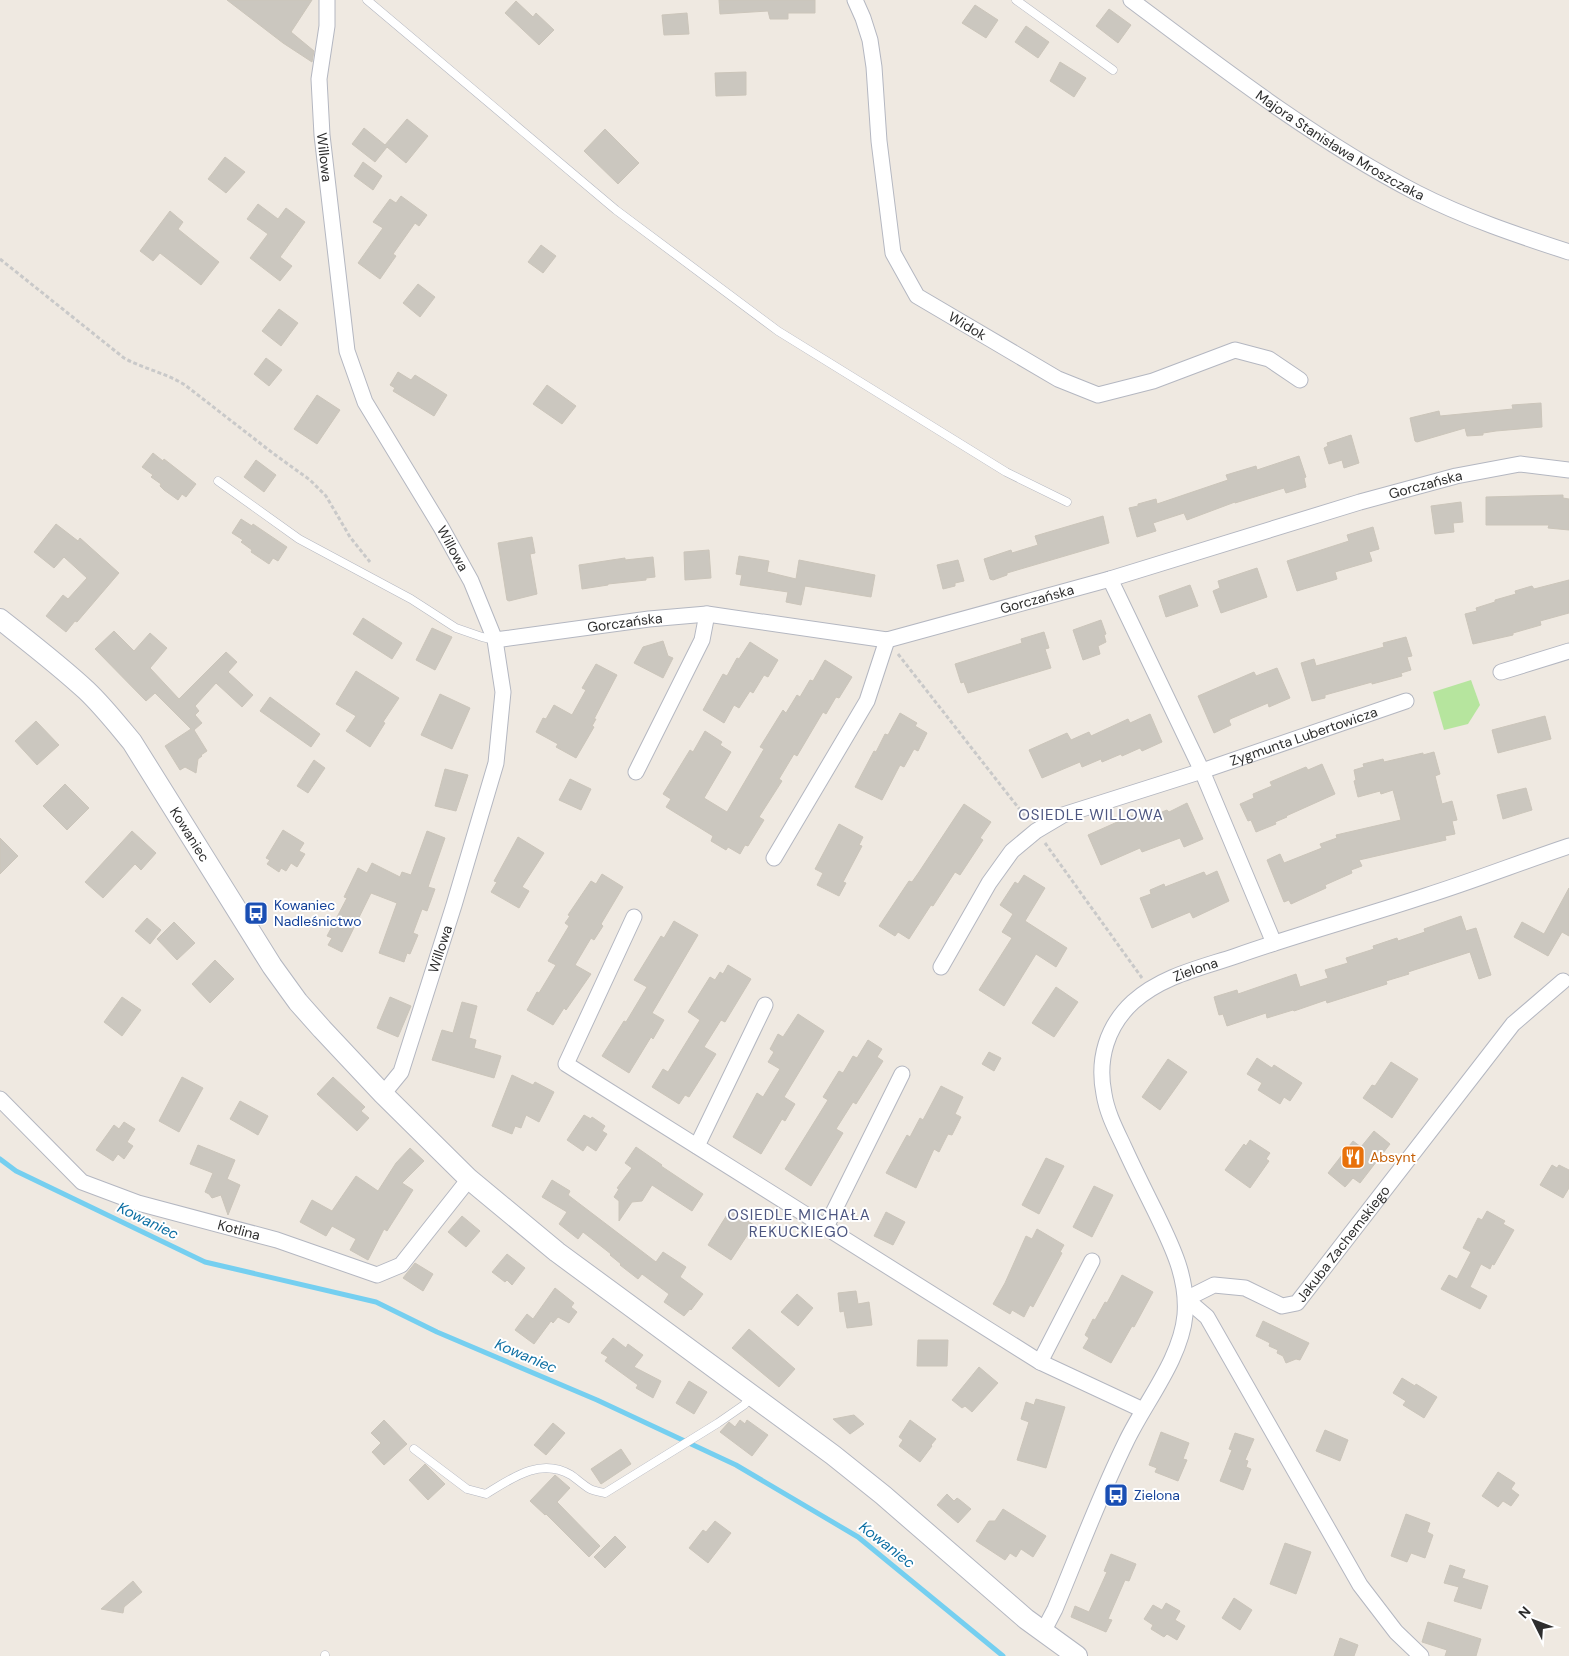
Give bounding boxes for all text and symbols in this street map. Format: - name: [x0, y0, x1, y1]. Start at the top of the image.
- street label: Majora Stanisława Mroszczaka: [1252, 86, 1428, 204]
- street label: Willowa: [313, 132, 336, 183]
- street label: Widok: [945, 308, 990, 344]
- street label: Gorczańska: [1387, 466, 1464, 503]
- street label: Willowa: [433, 523, 473, 574]
- street label: Gorczańska: [998, 580, 1076, 618]
- street label: Gorczańska: [586, 609, 663, 636]
- street label: Zygmunta Lubertowicza: [1227, 702, 1380, 770]
- street label: Kowaniec: [166, 804, 214, 865]
- district label: OSIEDLE WILLOWA: [1018, 805, 1164, 825]
- place label: Kowaniec Nadleśnictwo: [274, 896, 362, 930]
- bus stop icon: Kowaniec Nadleśnictwo: [243, 900, 269, 926]
- street label: Willowa: [424, 923, 456, 975]
- street label: Zielona: [1170, 953, 1220, 985]
- restaurant icon: Absynt: [1340, 1144, 1366, 1170]
- place label: Absynt: [1370, 1148, 1416, 1166]
- street label: Jakuba Zachemskiego: [1292, 1182, 1394, 1306]
- water label: Kowaniec: [114, 1198, 182, 1245]
- district label: OSIEDLE MICHAŁA REKUCKIEGO: [727, 1205, 871, 1242]
- street label: Kotlina: [216, 1216, 262, 1244]
- water label: Kowaniec: [492, 1334, 561, 1378]
- bus stop icon: Zielona: [1103, 1482, 1129, 1508]
- place label: Zielona: [1134, 1486, 1180, 1504]
- water label: Kowaniec: [855, 1517, 919, 1573]
- north arrow: [1509, 1596, 1559, 1646]
- text: N: [1514, 1602, 1534, 1622]

